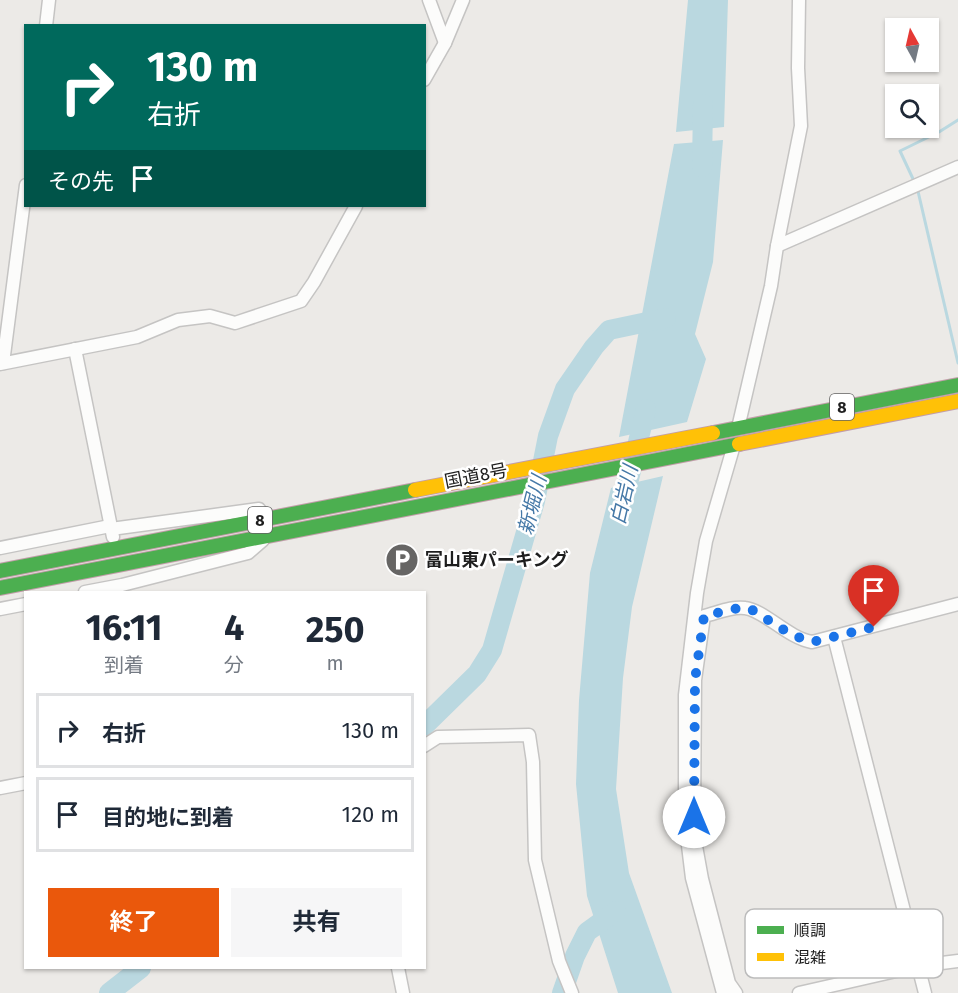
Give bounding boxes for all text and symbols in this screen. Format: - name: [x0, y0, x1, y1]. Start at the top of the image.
- north arrow: [885, 18, 939, 72]
- map controls: [885, 18, 939, 138]
- text: 130 m: [147, 42, 258, 92]
- icon: right: [48, 48, 126, 126]
- button: search: [885, 84, 939, 138]
- text: 右折: [147, 99, 201, 131]
- icon: arrive: [126, 162, 159, 195]
- text: その先: [48, 168, 114, 195]
- road number: 8: [830, 394, 854, 420]
- street label: 国道8号: [443, 459, 509, 493]
- water label: 白岩川: [606, 461, 643, 527]
- water label: 新堀川: [513, 471, 551, 537]
- road number: 8: [248, 507, 272, 533]
- parking icon: 富山東パーキング: [384, 542, 420, 578]
- place label: 富山東パーキング: [425, 549, 568, 571]
- pin: [848, 565, 899, 627]
- icon: arrive: [857, 574, 890, 607]
- text: 16:11: [85, 606, 163, 650]
- text: 4: [224, 606, 244, 650]
- text: 250: [306, 608, 365, 652]
- text: m: [327, 651, 344, 675]
- text: 到着: [104, 653, 144, 677]
- text: 分: [224, 653, 244, 677]
- icon: right: [51, 714, 84, 747]
- text: 130 m: [342, 717, 399, 744]
- text: 右折: [102, 720, 146, 747]
- position arrow: [662, 785, 726, 849]
- icon: arrive: [51, 798, 84, 831]
- text: 120 m: [342, 801, 399, 828]
- text: 目的地に到着: [102, 804, 234, 831]
- button: 終了: [48, 888, 219, 957]
- button: 共有: [231, 888, 402, 957]
- legend: [745, 909, 943, 978]
- text: 順調: [794, 921, 826, 940]
- text: 混雑: [794, 948, 826, 967]

